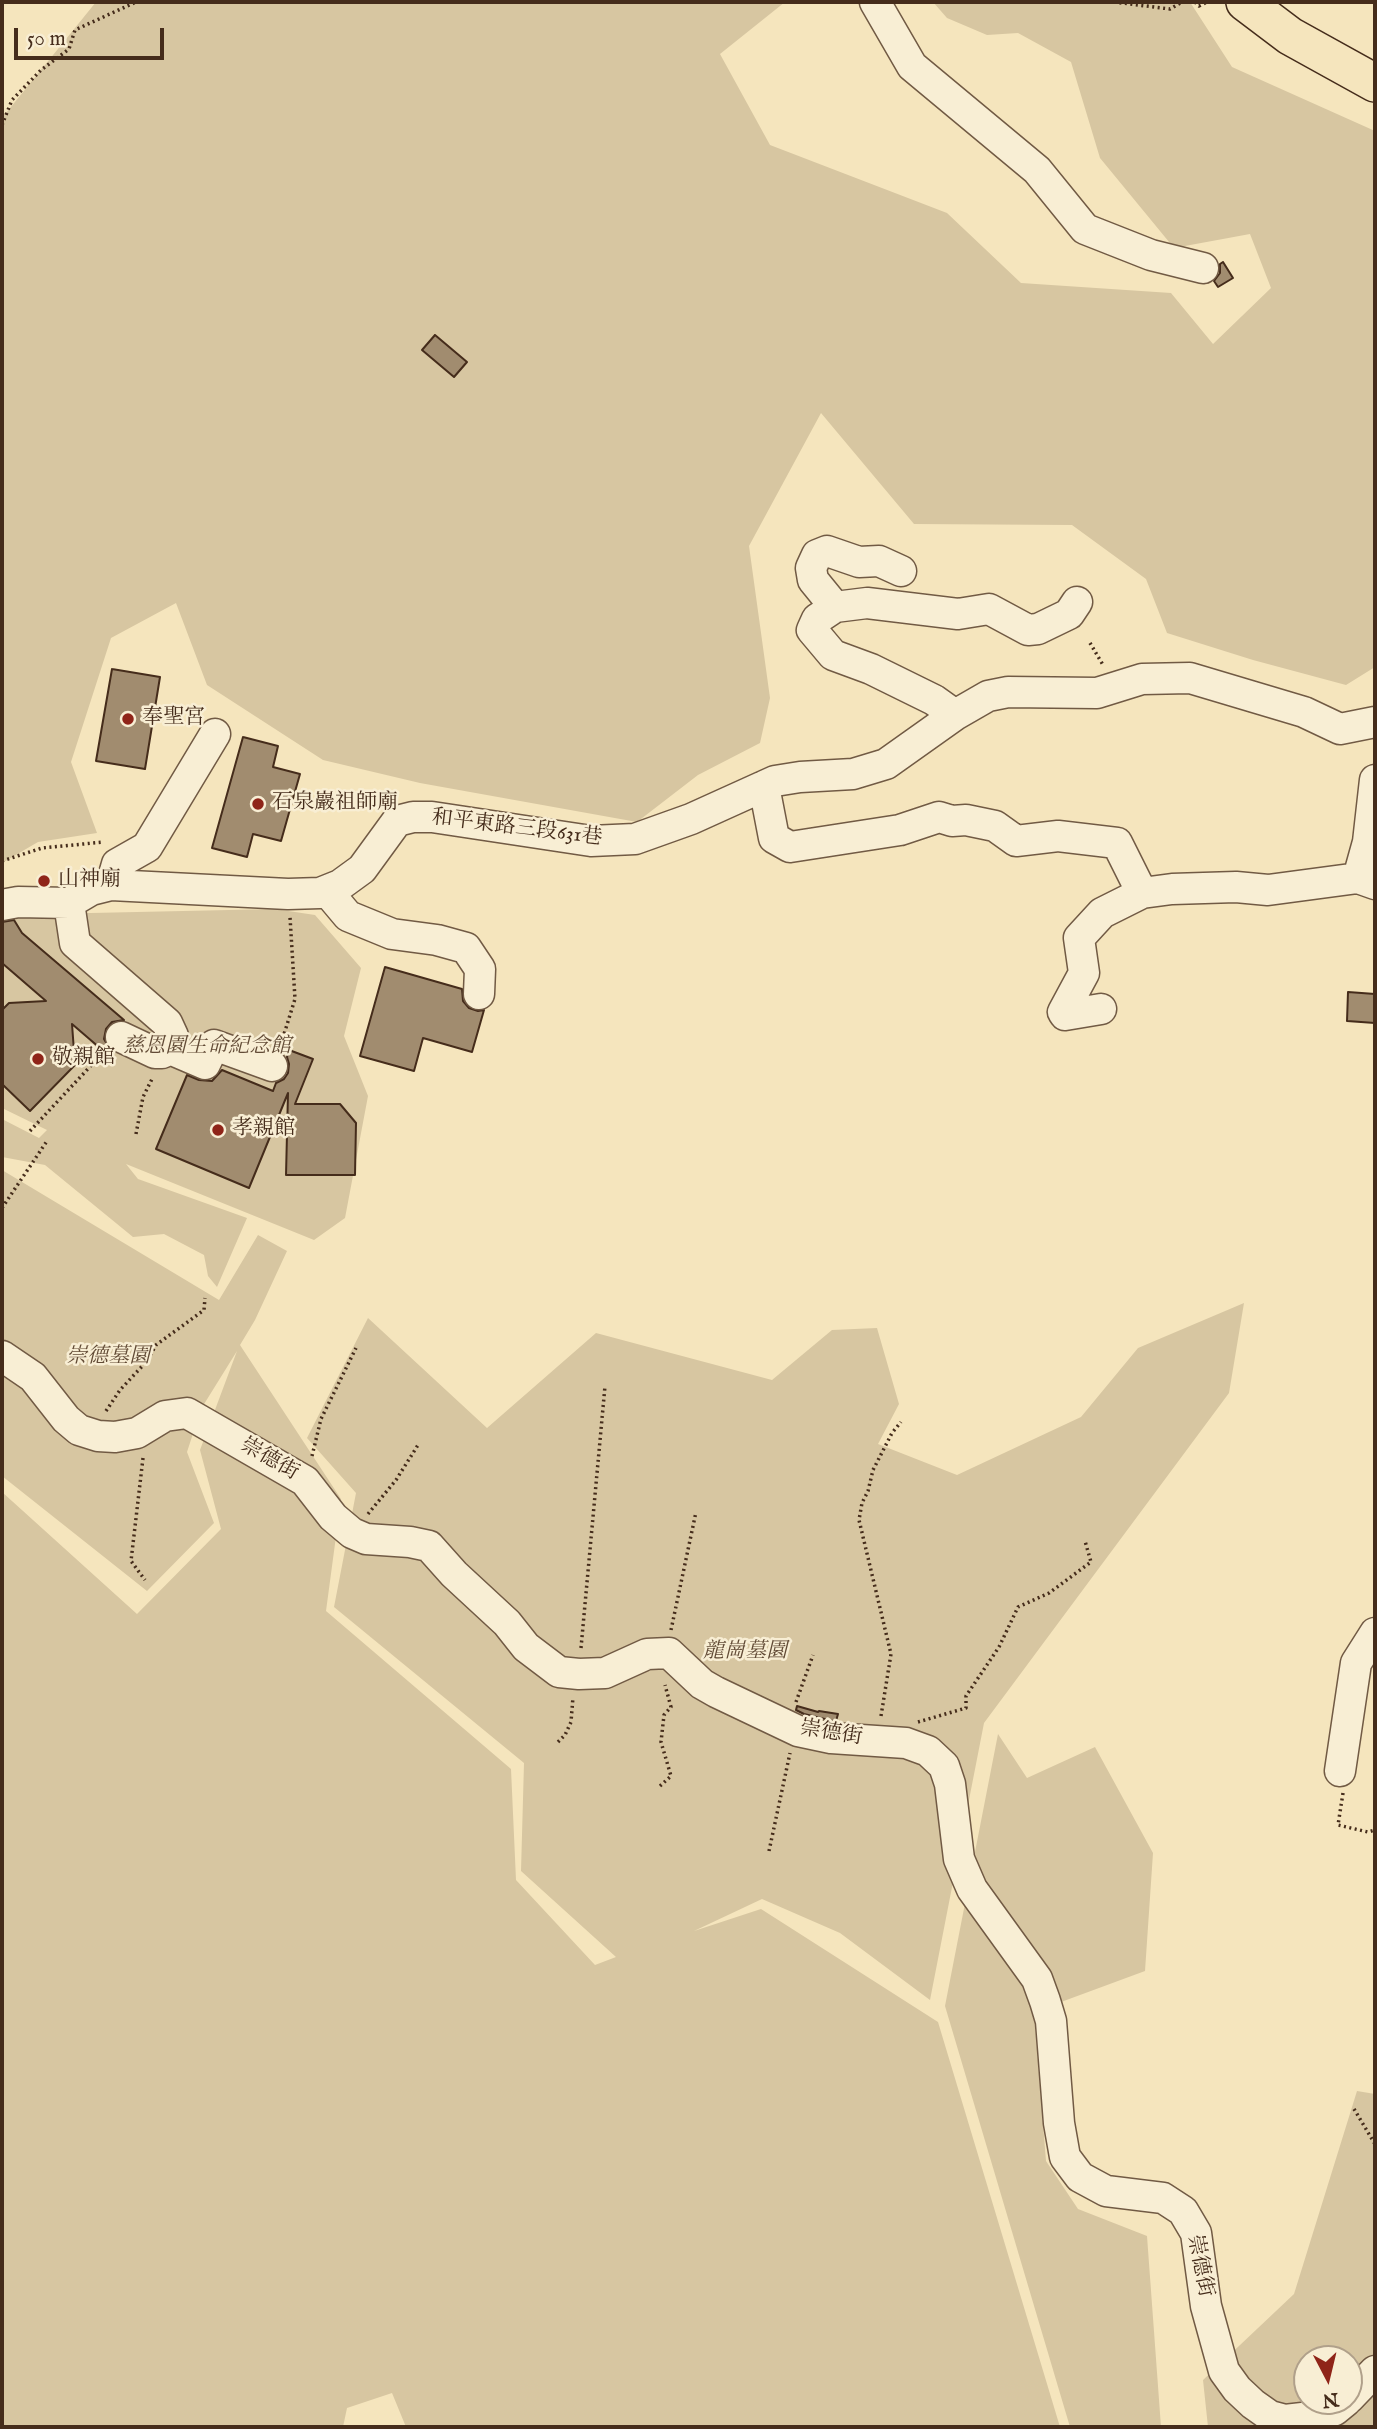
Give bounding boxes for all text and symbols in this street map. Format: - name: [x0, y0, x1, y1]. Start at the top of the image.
- scale bar: [18, 14, 168, 58]
- text: 50 m: [27, 26, 66, 53]
- place label: 奉聖宮: [142, 706, 205, 732]
- marker: 奉聖宮: [120, 711, 136, 727]
- place label: 石泉巖祖師廟: [272, 791, 398, 817]
- marker: 石泉巖祖師廟: [250, 796, 266, 812]
- street label: 和平東路三段631巷: [430, 806, 604, 852]
- place label: 山神廟: [58, 868, 121, 894]
- marker: 山神廟: [36, 873, 52, 889]
- park label: 慈恩園生命紀念館: [123, 1035, 291, 1061]
- place label: 敬親館: [52, 1046, 115, 1072]
- marker: 敬親館: [30, 1051, 46, 1067]
- place label: 孝親館: [232, 1117, 295, 1143]
- marker: 孝親館: [210, 1122, 226, 1138]
- park label: 崇德墓園: [66, 1345, 150, 1371]
- street label: 崇德街: [235, 1433, 303, 1487]
- park label: 龍崗墓園: [703, 1640, 787, 1666]
- street label: 崇德街: [798, 1717, 864, 1751]
- street label: 崇德街: [1181, 2233, 1217, 2299]
- north arrow: [1293, 2345, 1363, 2415]
- text: N: [1321, 2386, 1340, 2412]

